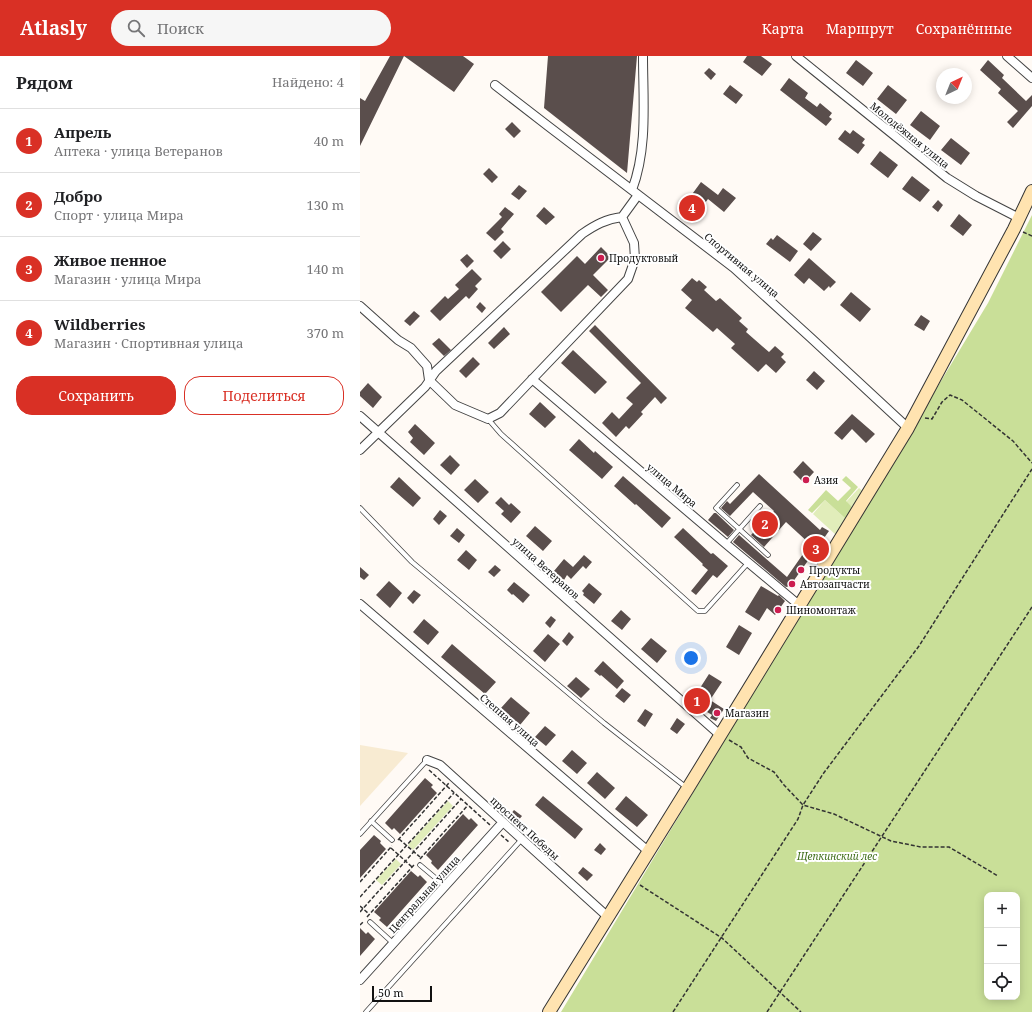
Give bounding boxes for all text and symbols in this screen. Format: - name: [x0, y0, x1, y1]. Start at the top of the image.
- search box: [111, 10, 391, 46]
- text: Atlasly: [20, 15, 87, 41]
- icon: search: [125, 17, 147, 39]
- text: Поиск: [157, 18, 204, 38]
- text: Карта: [762, 19, 804, 38]
- text: Маршрут: [826, 19, 894, 38]
- text: Сохранённые: [916, 19, 1012, 38]
- north arrow: [936, 68, 972, 104]
- text: Рядом: [16, 71, 73, 94]
- text: Найдено: 4: [272, 73, 344, 91]
- street label: Молодёжная улица: [867, 99, 953, 172]
- text: Апрель: [54, 122, 111, 142]
- text: 1: [25, 132, 33, 150]
- text: 40 m: [314, 132, 344, 150]
- text: Аптека · улица Ветеранов: [54, 142, 223, 160]
- text: Добро: [54, 186, 102, 206]
- pin: 4: [679, 193, 705, 223]
- text: 2: [25, 196, 33, 214]
- text: 130 m: [307, 196, 344, 214]
- text: Спорт · улица Мира: [54, 206, 184, 224]
- street label: Спортивная улица: [701, 229, 783, 301]
- text: Живое пенное: [54, 250, 166, 270]
- place label: Продуктовый: [609, 251, 679, 265]
- marker: Продуктовый: [596, 253, 606, 263]
- text: 3: [25, 260, 33, 278]
- text: 140 m: [307, 260, 344, 278]
- text: Магазин · улица Мира: [54, 270, 201, 288]
- text: Wildberries: [54, 314, 145, 334]
- text: 4: [25, 324, 33, 342]
- text: 370 m: [307, 324, 344, 342]
- text: Магазин · Спортивная улица: [54, 334, 243, 352]
- button: Сохранить: [16, 376, 176, 415]
- button: Поделиться: [184, 376, 344, 415]
- street label: улица Мира: [644, 460, 700, 510]
- place label: Азия: [814, 473, 839, 487]
- marker: Азия: [801, 475, 811, 485]
- pin: 2: [752, 509, 778, 539]
- street label: улица Ветеранов: [509, 534, 583, 602]
- pin: 3: [803, 534, 829, 564]
- place label: Продукты: [809, 563, 860, 577]
- marker: Продукты: [796, 565, 806, 575]
- place label: Автозапчасти: [800, 577, 870, 591]
- marker: Автозапчасти: [787, 579, 797, 589]
- place label: Шиномонтаж: [786, 603, 856, 617]
- marker: Шиномонтаж: [773, 605, 783, 615]
- your location: [681, 648, 701, 668]
- pin: 1: [684, 686, 710, 716]
- street label: Степная улица: [477, 690, 543, 750]
- place label: Магазин: [725, 706, 769, 720]
- marker: Магазин: [712, 708, 722, 718]
- street label: проспект Победы: [487, 793, 563, 863]
- park label: Щепкинский лес: [796, 849, 877, 863]
- street label: Центральная улица: [385, 852, 463, 936]
- map controls: [984, 892, 1020, 1000]
- button: +: [984, 892, 1020, 928]
- button: −: [984, 928, 1020, 964]
- button: locate: [984, 964, 1020, 1000]
- scale bar: [372, 984, 432, 1003]
- text: 50 m: [378, 985, 404, 1000]

